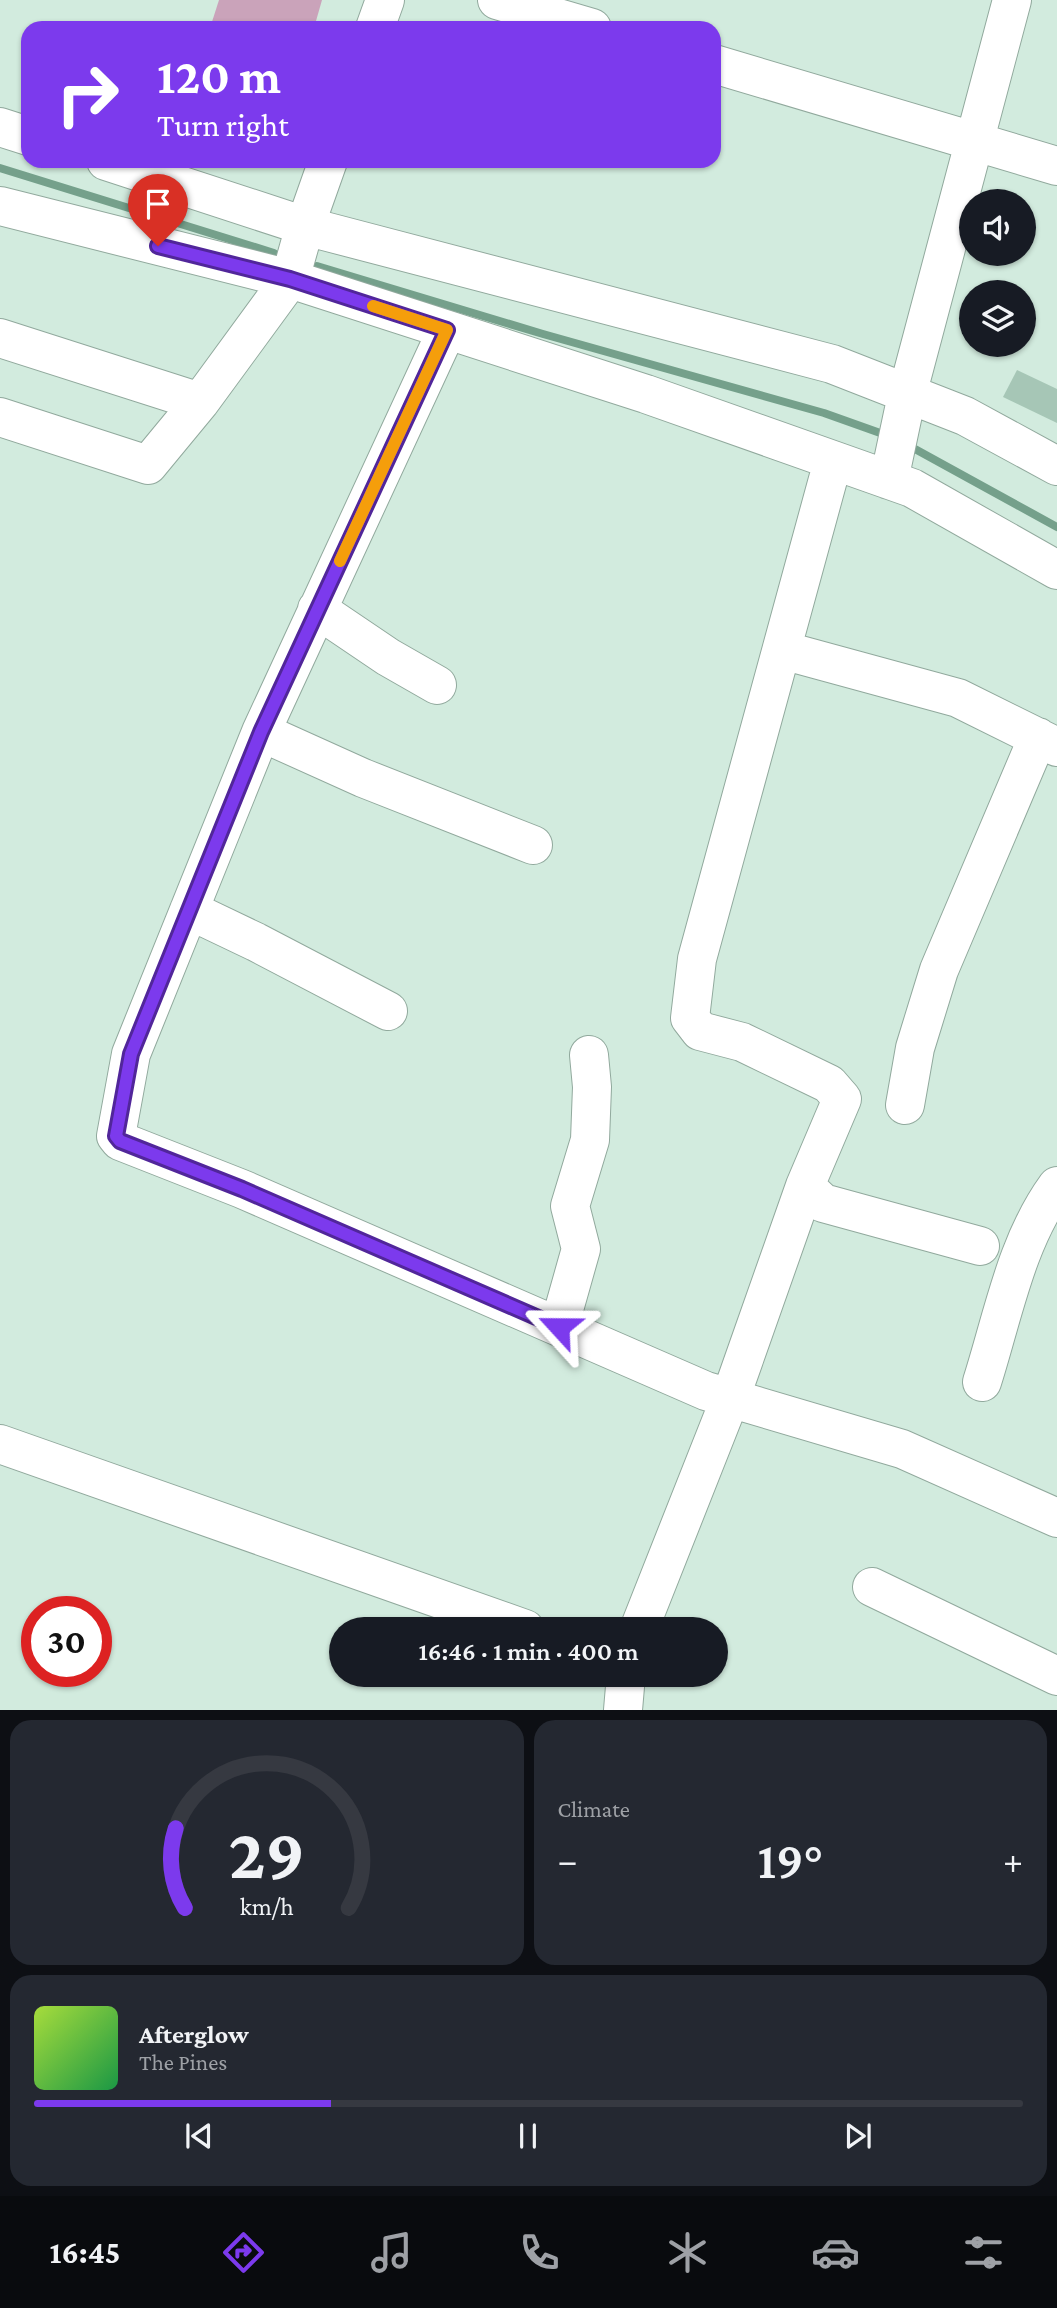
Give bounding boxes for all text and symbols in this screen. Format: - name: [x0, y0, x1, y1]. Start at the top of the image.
- icon: right: [42, 49, 133, 140]
- text: 120 m: [157, 49, 281, 104]
- text: Turn right: [157, 107, 289, 143]
- pin: [128, 174, 188, 246]
- icon: arrive: [139, 185, 177, 223]
- map controls: [959, 189, 1036, 357]
- button: sound: [959, 189, 1036, 266]
- button: layers: [959, 280, 1036, 357]
- position arrow: [522, 1290, 596, 1364]
- speed limit sign: 30: [21, 1596, 112, 1687]
- text: 16:46 · 1 min · 400 m: [418, 1637, 639, 1666]
- text: Climate: [558, 1796, 630, 1822]
- text: 29: [228, 1814, 305, 1895]
- text: 19°: [757, 1831, 823, 1889]
- text: −: [558, 1839, 578, 1881]
- text: +: [1003, 1839, 1023, 1881]
- text: km/h: [240, 1893, 294, 1920]
- text: Afterglow: [139, 2020, 249, 2049]
- text: The Pines: [139, 2049, 227, 2075]
- icon: previous: [180, 2117, 218, 2155]
- icon: pause: [509, 2117, 547, 2155]
- icon: next: [839, 2117, 877, 2155]
- icon: directions: [219, 2228, 268, 2277]
- icon: music: [367, 2228, 416, 2277]
- icon: phone: [515, 2228, 564, 2277]
- icon: climate: [663, 2228, 712, 2277]
- icon: car: [811, 2228, 860, 2277]
- icon: filters: [959, 2228, 1008, 2277]
- text: 16:45: [49, 2234, 121, 2270]

